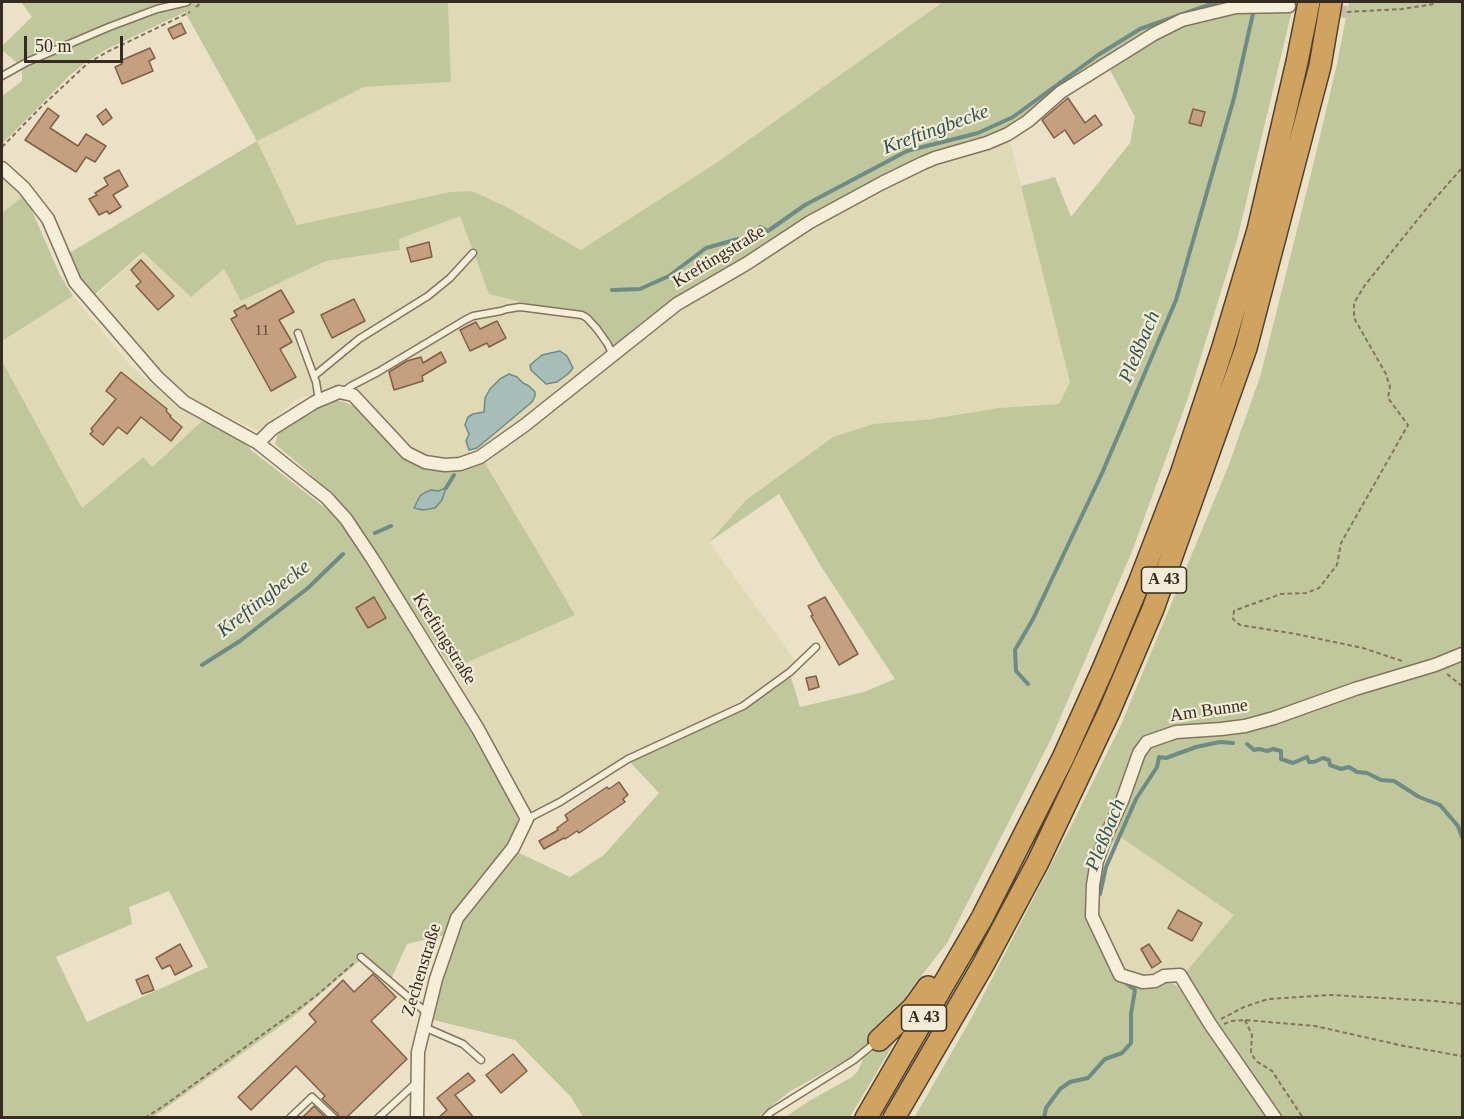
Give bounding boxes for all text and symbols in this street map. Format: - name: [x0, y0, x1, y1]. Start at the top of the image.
- scale bar: [27, 24, 126, 62]
- text: 50 m: [35, 36, 72, 56]
- water label: Kreftingbecke: [880, 100, 992, 160]
- street label: Kreftingstraße: [669, 221, 769, 293]
- water label: Pleßbach: [1114, 308, 1166, 386]
- house number: 11: [255, 322, 269, 340]
- water label: Kreftingbecke: [213, 555, 315, 643]
- road number: A 43: [1142, 567, 1186, 593]
- street label: Kreftingstraße: [407, 589, 481, 689]
- street label: Am Bunne: [1169, 695, 1249, 727]
- water label: Pleßbach: [1081, 795, 1131, 875]
- street label: Zechenstraße: [398, 921, 446, 1019]
- road number: A 43: [902, 1005, 946, 1031]

